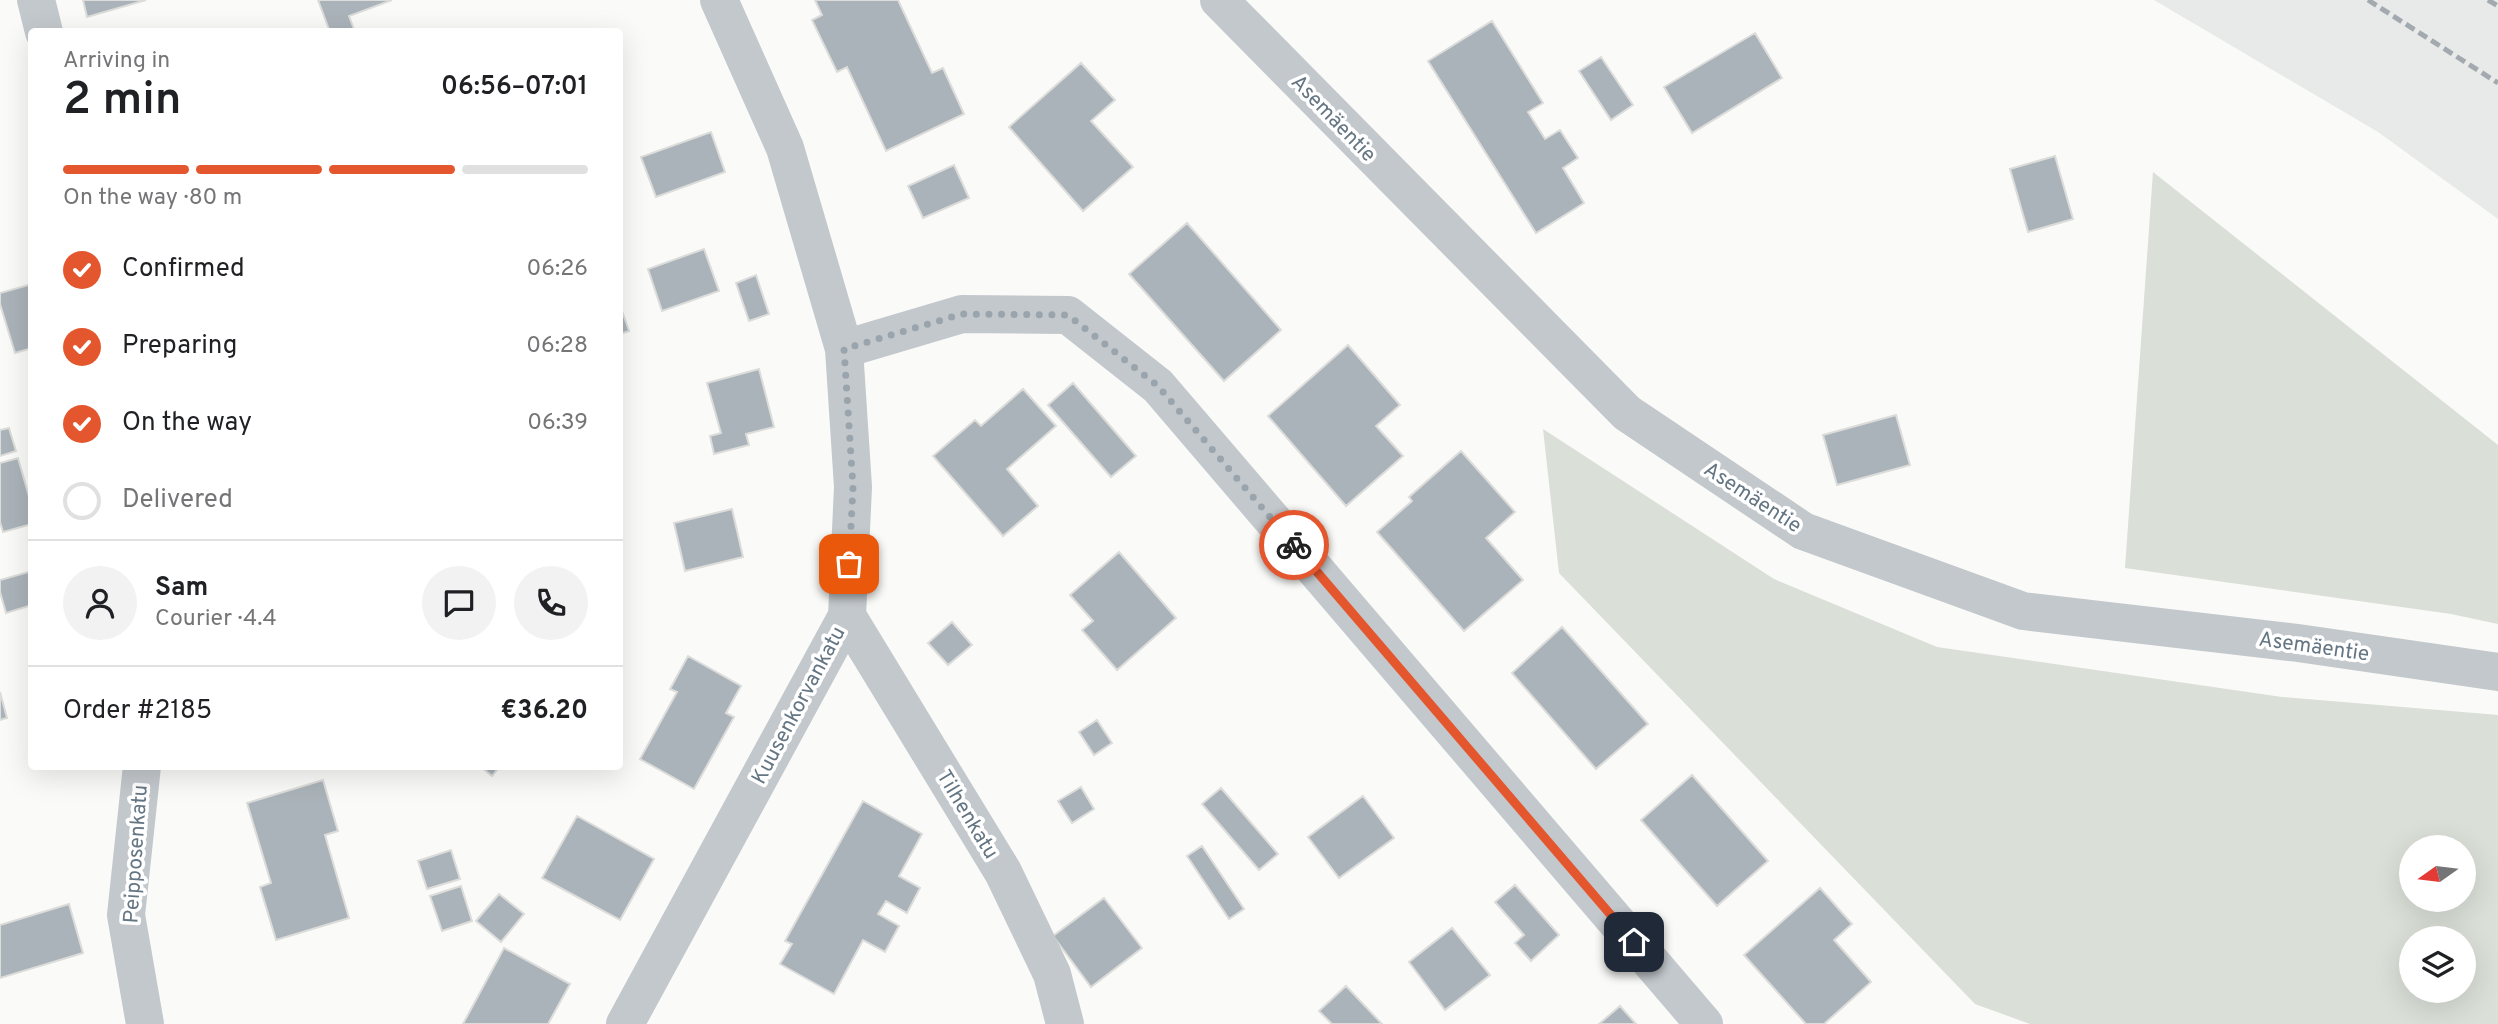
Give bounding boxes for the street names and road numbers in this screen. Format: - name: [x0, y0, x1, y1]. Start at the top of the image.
- street label: Asemäentie: [1285, 70, 1381, 168]
- street label: Asemäentie: [1698, 457, 1806, 540]
- street label: Kuusenkorvankatu: [746, 622, 852, 789]
- street label: Asemäentie: [2257, 626, 2371, 669]
- street label: Tilhenkatu: [930, 765, 1004, 864]
- street label: Peipposenkatu: [118, 784, 155, 924]

